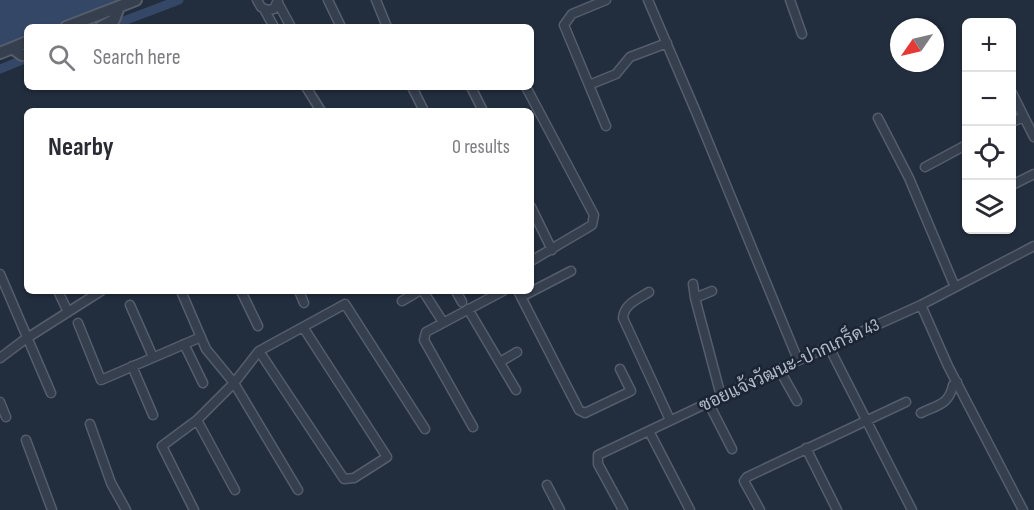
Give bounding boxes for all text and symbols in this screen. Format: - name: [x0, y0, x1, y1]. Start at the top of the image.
- north arrow: [890, 18, 944, 72]
- map controls: [962, 18, 1016, 234]
- button: +: [962, 18, 1016, 72]
- search box: [24, 24, 534, 90]
- icon: search: [45, 41, 78, 74]
- text: Search here: [93, 44, 180, 71]
- button: −: [962, 72, 1016, 126]
- button: locate: [962, 126, 1016, 180]
- text: Nearby: [48, 132, 114, 163]
- text: 0 results: [452, 135, 510, 159]
- button: layers: [962, 180, 1016, 234]
- street label: ซอยแจ้งวัฒนะ-ปากเกร็ด 43: [694, 311, 883, 417]

